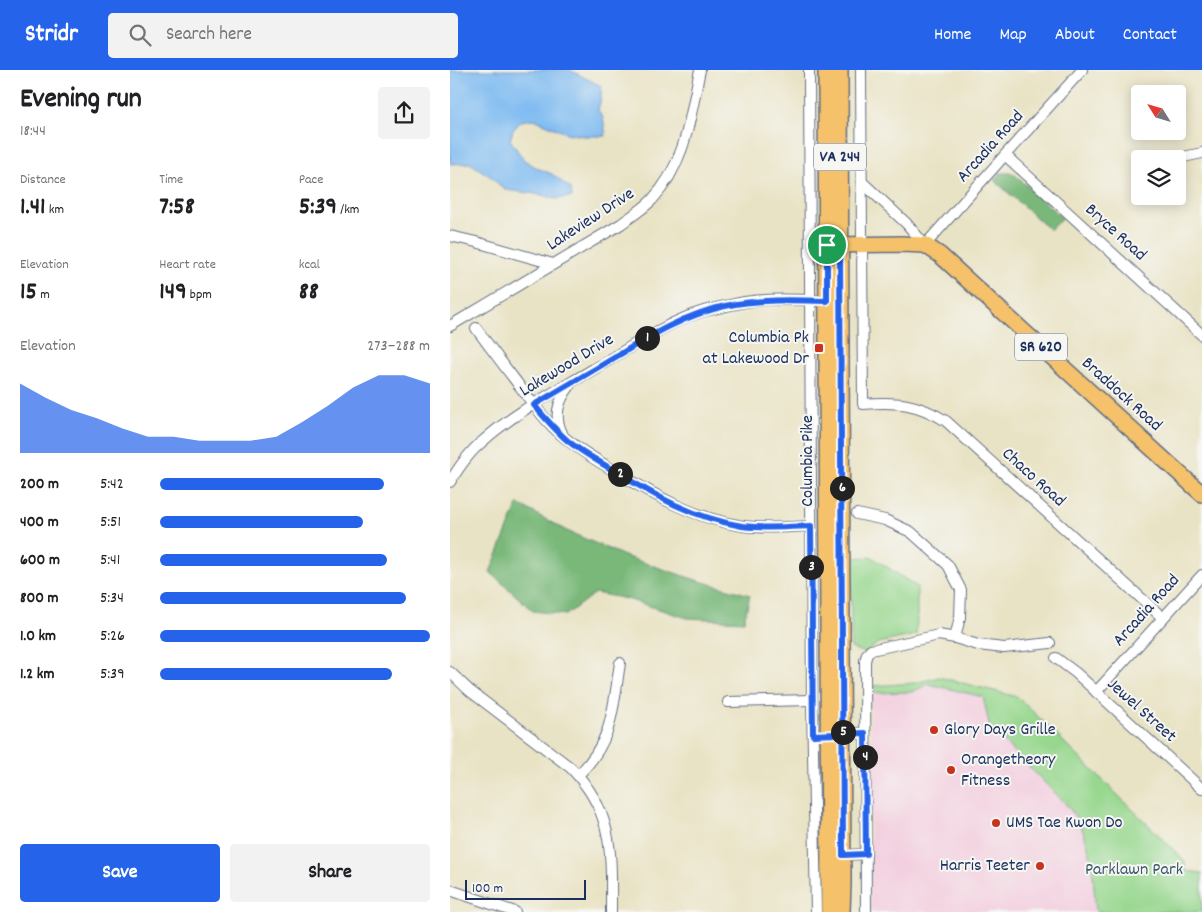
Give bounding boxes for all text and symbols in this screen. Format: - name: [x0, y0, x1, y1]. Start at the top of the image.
- search box: [108, 13, 458, 58]
- text: Stridr: [25, 18, 78, 52]
- icon: search: [126, 21, 154, 49]
- text: Search here: [166, 22, 252, 49]
- text: Home: [934, 23, 971, 48]
- text: Map: [999, 23, 1027, 48]
- text: About: [1055, 23, 1095, 48]
- text: Contact: [1123, 23, 1177, 48]
- text: Evening run: [20, 81, 142, 121]
- north arrow: [1131, 85, 1186, 140]
- map controls: [1131, 85, 1186, 205]
- button: share: [378, 87, 430, 139]
- street label: Arcadia Road: [952, 105, 1030, 189]
- text: 18:44: [20, 120, 46, 143]
- road number: VA 244: [814, 144, 866, 170]
- button: layers: [1131, 150, 1186, 205]
- text: Distance: [20, 170, 66, 190]
- text: Time: [159, 170, 183, 190]
- text: Pace: [299, 170, 323, 190]
- street label: Lakeview Drive: [542, 182, 640, 258]
- text: 1.41: [20, 190, 45, 226]
- text: 7:58: [159, 190, 195, 226]
- text: 5:39: [299, 190, 337, 226]
- street label: Bryce Road: [1079, 198, 1151, 268]
- text: km: [45, 200, 64, 220]
- text: /km: [337, 200, 360, 220]
- pin: [806, 224, 848, 266]
- icon: arrive: [813, 231, 841, 259]
- text: Elevation: [20, 255, 69, 275]
- text: Heart rate: [159, 255, 216, 275]
- text: kcal: [299, 255, 320, 275]
- text: 15: [20, 275, 37, 311]
- text: 149: [159, 275, 187, 311]
- text: 88: [299, 275, 319, 311]
- text: m: [37, 285, 50, 305]
- text: bpm: [187, 285, 212, 305]
- pin: 1: [634, 326, 660, 350]
- place label: Columbia Pk at Lakewood Dr: [703, 326, 809, 372]
- street label: Lakewood Drive: [515, 328, 619, 404]
- text: 1: [646, 328, 649, 348]
- road number: SR 620: [1015, 334, 1067, 360]
- text: Elevation: [20, 335, 76, 358]
- text: 273–288 m: [367, 335, 430, 358]
- marker: Columbia Pk at Lakewood Dr: [813, 342, 825, 354]
- street label: Braddock Road: [1075, 352, 1167, 438]
- street label: Columbia Pike: [796, 415, 821, 507]
- street label: Chaco Road: [995, 442, 1071, 514]
- pin: 2: [608, 462, 632, 486]
- text: 2: [617, 464, 624, 484]
- text: 200 m: [20, 473, 59, 496]
- text: 5:42: [100, 473, 124, 496]
- pin: 6: [830, 476, 854, 500]
- text: 6: [839, 478, 846, 498]
- text: 400 m: [20, 511, 59, 534]
- text: 5:51: [100, 511, 121, 534]
- text: 600 m: [20, 549, 60, 572]
- text: 5:41: [100, 549, 120, 572]
- pin: 3: [798, 554, 824, 580]
- text: 3: [808, 557, 815, 577]
- street label: Arcadia Road: [1108, 569, 1186, 653]
- text: 800 m: [20, 587, 59, 610]
- text: 5:34: [100, 587, 124, 610]
- text: 1.0 km: [20, 625, 56, 648]
- text: 5:26: [100, 625, 125, 648]
- text: 1.2 km: [20, 663, 54, 686]
- text: 5:39: [100, 663, 125, 686]
- street label: Jewel Street: [1101, 673, 1182, 749]
- place label: Glory Days Grille: [944, 718, 1056, 743]
- pin: 5: [830, 720, 856, 744]
- text: 5: [840, 722, 847, 742]
- marker: Glory Days Grille: [928, 724, 940, 736]
- pin: 4: [852, 744, 878, 770]
- text: 4: [863, 747, 868, 767]
- place label: Orangetheory Fitness: [961, 748, 1056, 794]
- marker: Orangetheory Fitness: [945, 764, 957, 776]
- place label: UMS Tae Kwon Do: [1006, 811, 1123, 836]
- marker: UMS Tae Kwon Do: [990, 817, 1002, 829]
- button: Save: [20, 844, 220, 902]
- button: Share: [230, 844, 430, 902]
- place label: Harris Teeter: [940, 854, 1030, 879]
- park label: Parklawn Park: [1085, 858, 1183, 883]
- marker: Harris Teeter: [1034, 860, 1046, 872]
- scale bar: [465, 877, 586, 900]
- text: 100 m: [472, 879, 503, 899]

